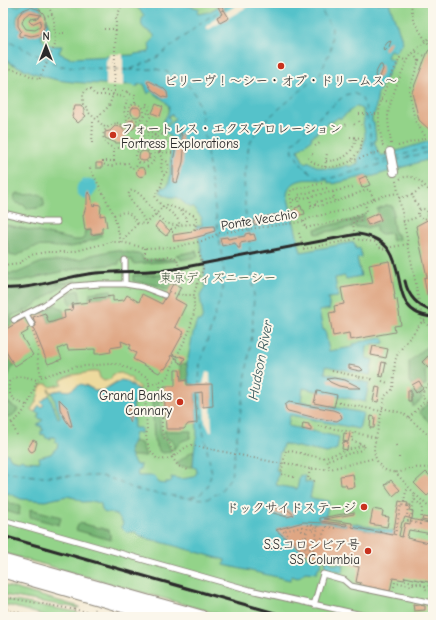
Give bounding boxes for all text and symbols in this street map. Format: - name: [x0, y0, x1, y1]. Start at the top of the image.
- north arrow: [26, 26, 66, 66]
- text: N: [42, 30, 50, 43]
- marker: ビリーヴ！～シー・オブ・ドリームス～: [276, 61, 286, 71]
- place label: ビリーヴ！～シー・オブ・ドリームス～: [164, 73, 398, 88]
- place label: フォートレス・エクスプロレーション Fortress Explorations: [121, 121, 342, 151]
- marker: フォートレス・エクスプロレーション Fortress Explorations: [108, 130, 118, 140]
- street label: Ponte Vecchio: [220, 206, 298, 233]
- park label: 東京ディズニーシー: [159, 270, 277, 285]
- water label: Hudson River: [244, 318, 277, 401]
- place label: Grand Banks Cannary: [99, 388, 172, 418]
- marker: Grand Banks Cannary: [175, 397, 185, 407]
- place label: ドックサイドステージ: [226, 500, 356, 515]
- marker: ドックサイドステージ: [359, 502, 369, 512]
- place label: S.S.コロンビア号 SS Columbia: [264, 537, 360, 567]
- marker: S.S.コロンビア号 SS Columbia: [363, 546, 373, 556]

